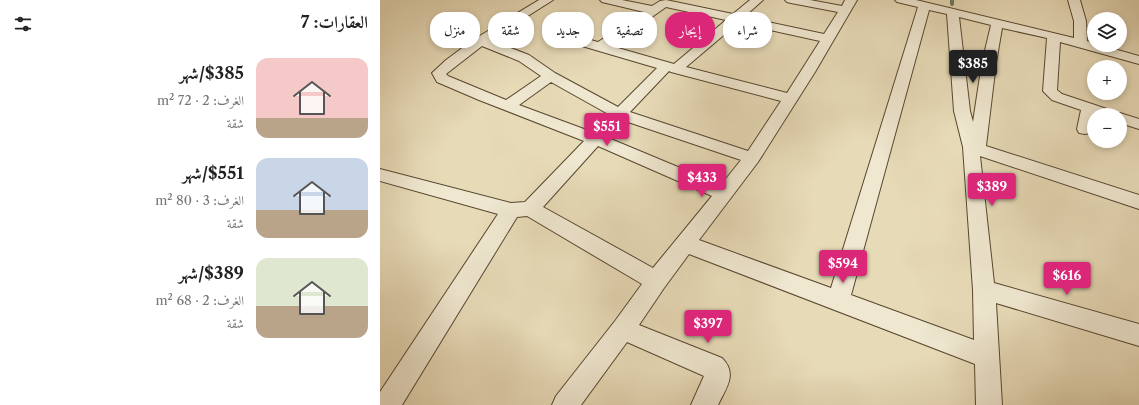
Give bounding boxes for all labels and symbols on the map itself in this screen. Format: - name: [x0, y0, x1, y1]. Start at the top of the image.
- pin: $385: [949, 50, 997, 84]
- pin: $551: [583, 113, 631, 147]
- pin: $433: [678, 164, 726, 198]
- pin: $389: [968, 173, 1016, 207]
- pin: $594: [819, 250, 867, 284]
- pin: $616: [1043, 262, 1091, 296]
- pin: $397: [684, 310, 732, 344]

